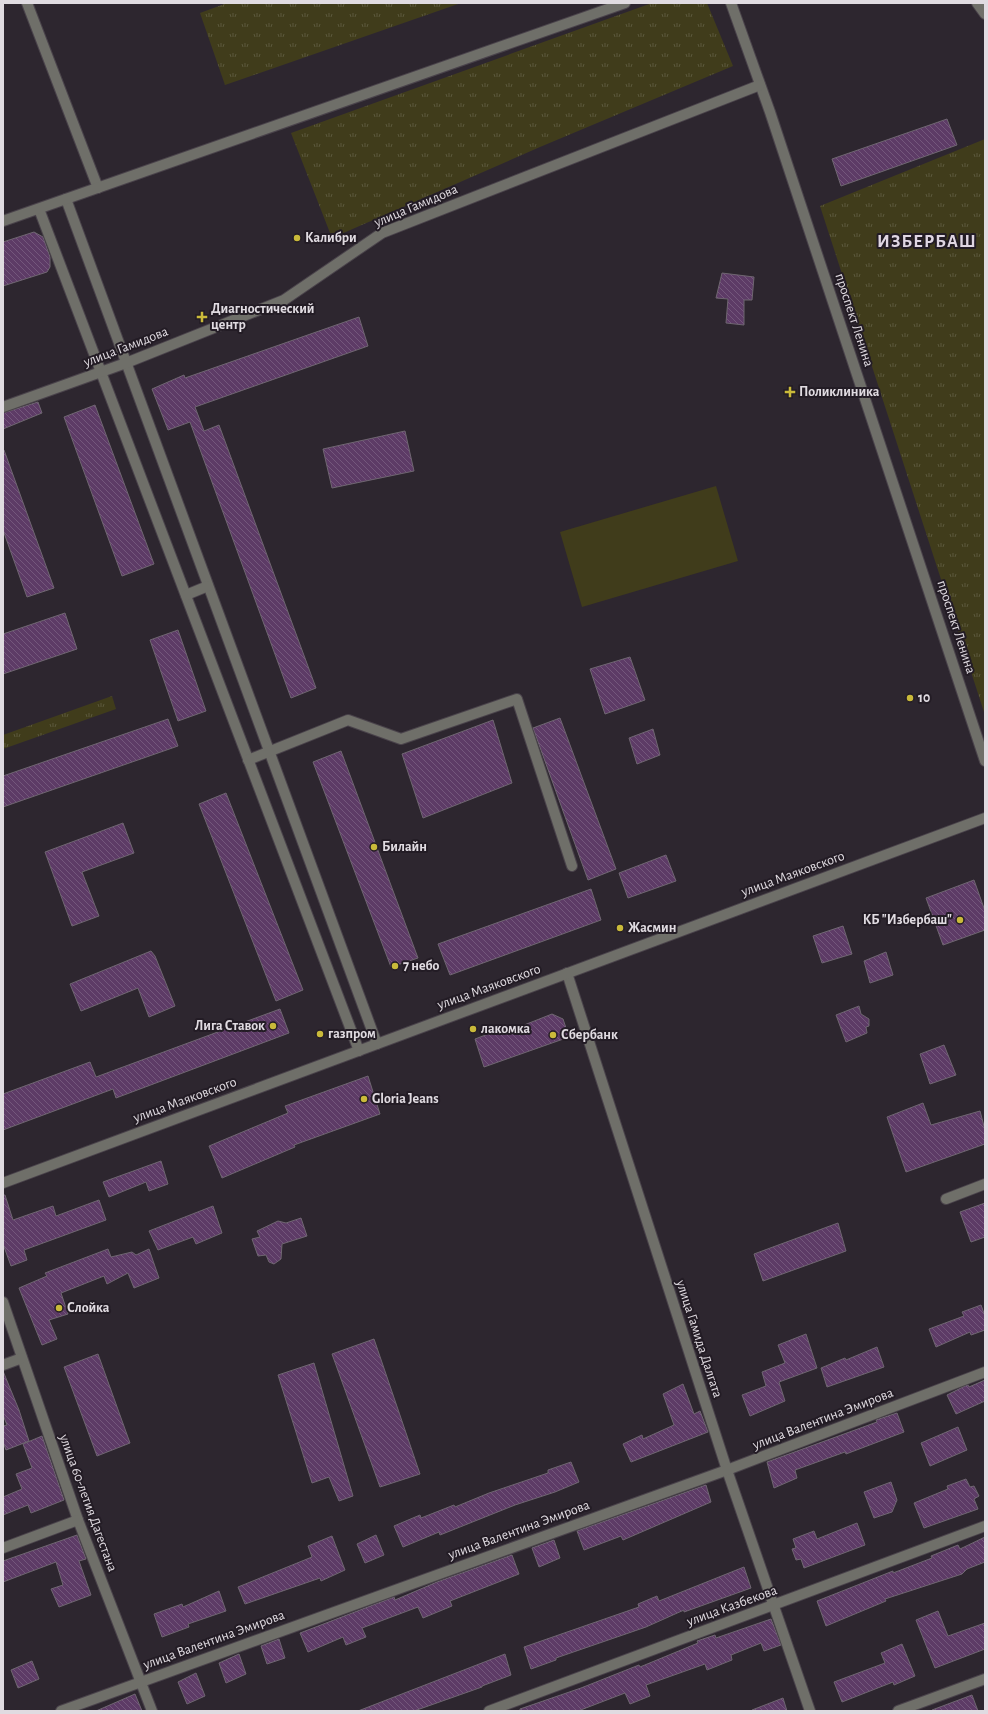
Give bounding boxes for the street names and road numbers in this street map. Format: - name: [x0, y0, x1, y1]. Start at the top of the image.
- street label: улица Гамидова: [371, 182, 460, 230]
- street label: проспект Ленина: [832, 272, 876, 369]
- street label: улица Гамидова: [81, 324, 171, 370]
- street label: проспект Ленина: [934, 579, 978, 676]
- street label: улица Маяковского: [739, 849, 847, 900]
- street label: улица Маяковского: [435, 962, 543, 1013]
- street label: улица Маяковского: [131, 1075, 239, 1126]
- street label: улица Гамида Далгата: [673, 1277, 725, 1400]
- street label: улица Валентина Эмирова: [750, 1385, 896, 1453]
- street label: улица 60-летия Дагестана: [56, 1431, 120, 1574]
- street label: улица Валентина Эмирова: [445, 1498, 592, 1562]
- street label: улица Казбекова: [684, 1583, 779, 1629]
- street label: улица Валентина Эмирова: [140, 1608, 287, 1672]

